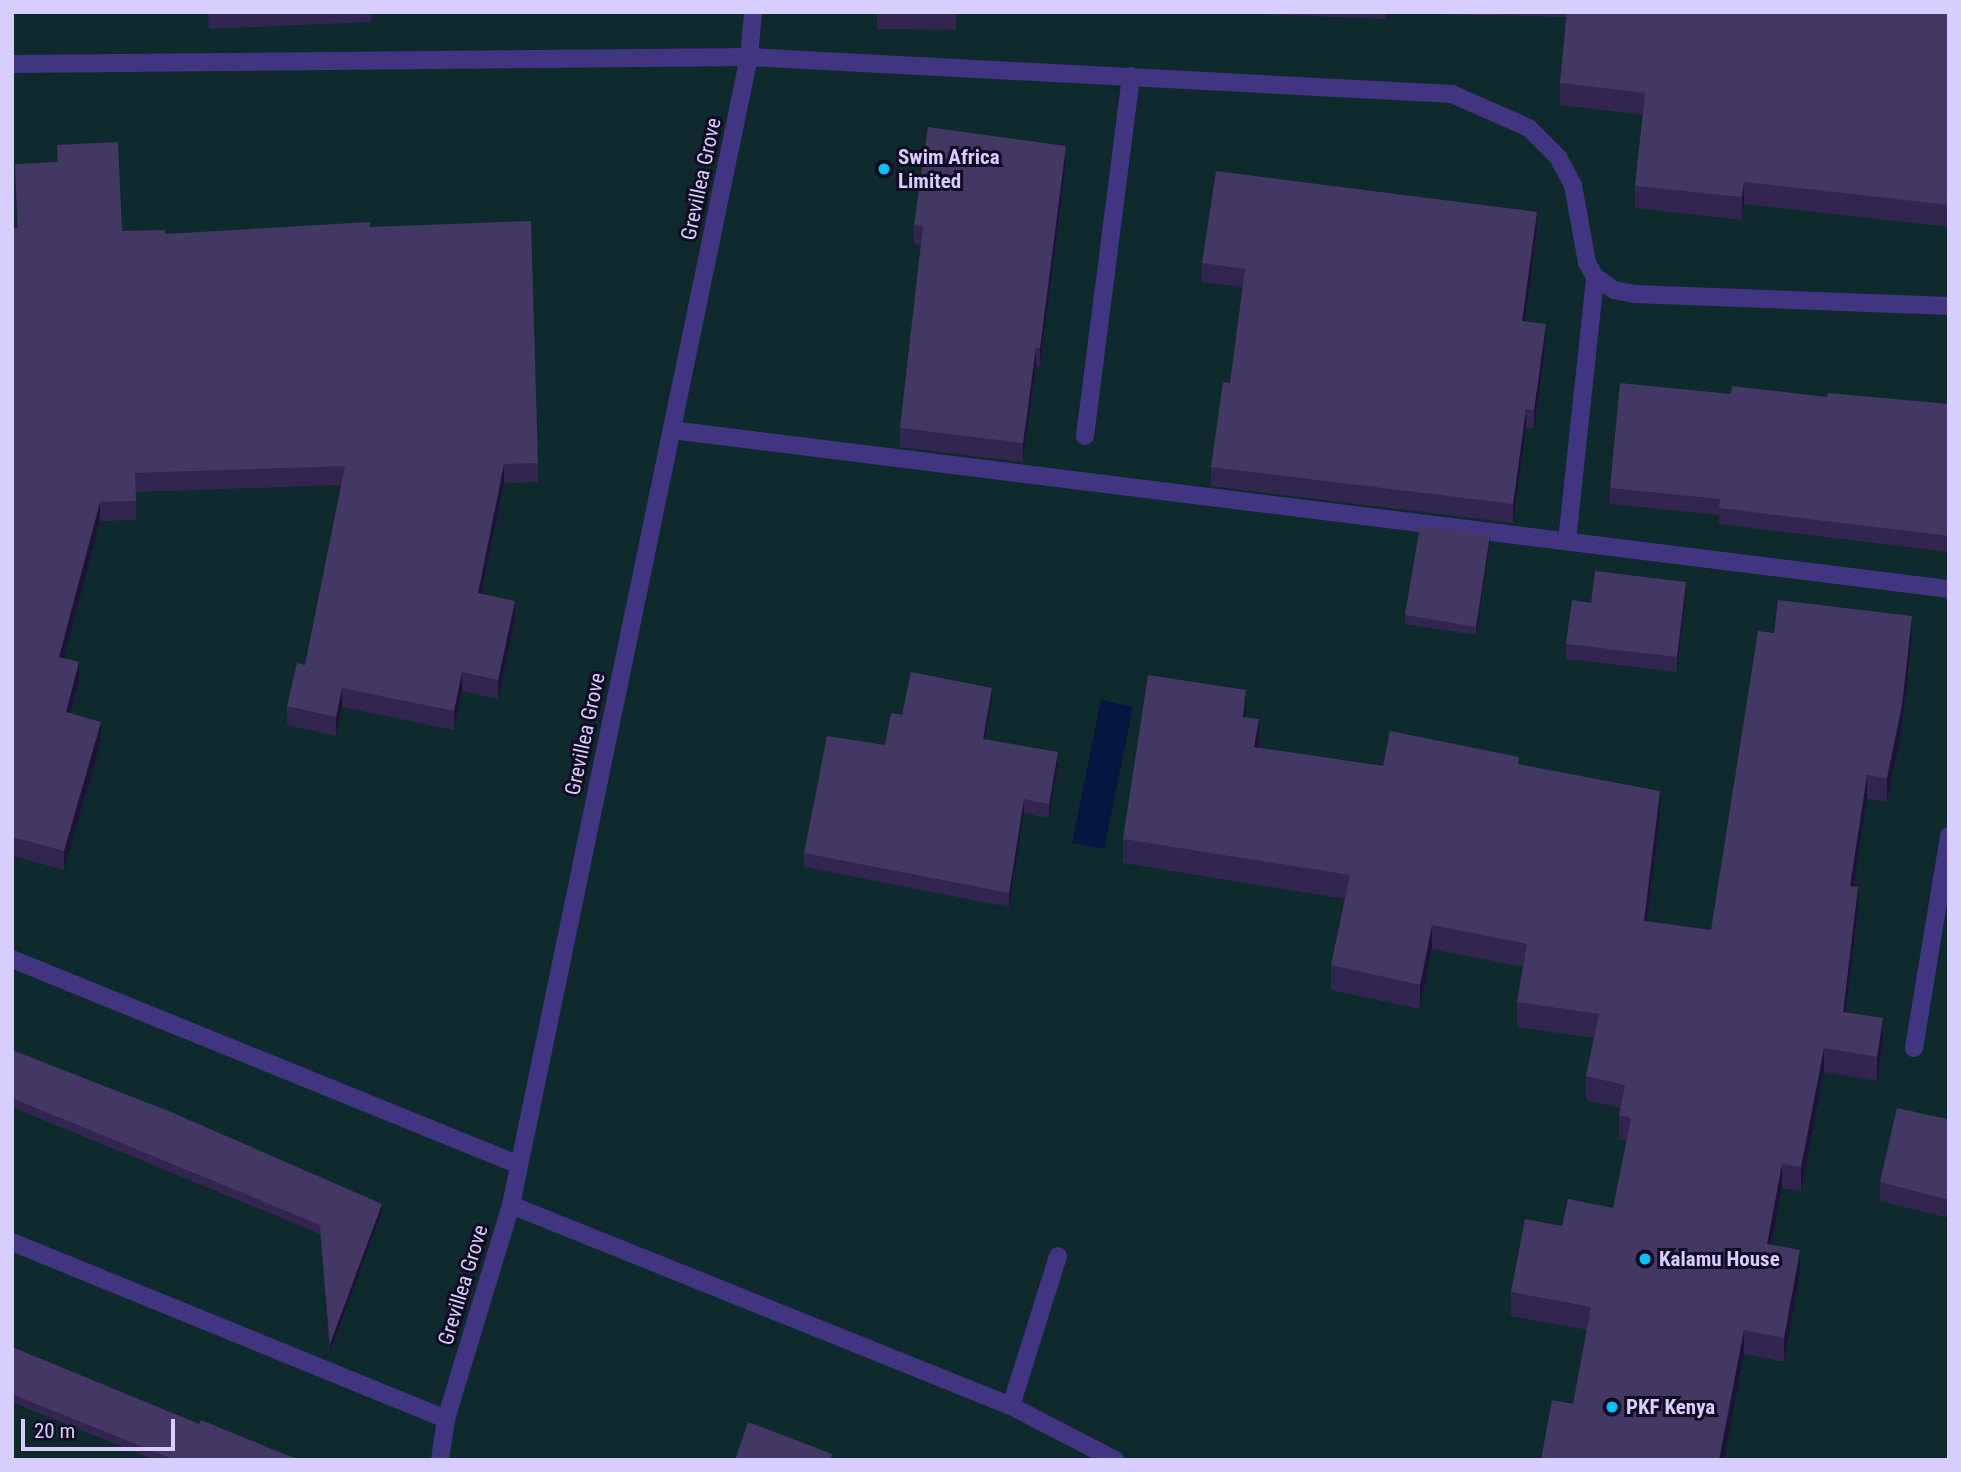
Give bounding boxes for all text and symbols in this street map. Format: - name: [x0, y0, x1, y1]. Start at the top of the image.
- street label: Grevillea Grove: [676, 116, 726, 242]
- place label: Swim Africa Limited: [898, 144, 1000, 194]
- marker: Swim Africa Limited: [876, 161, 892, 177]
- street label: Grevillea Grove: [560, 671, 610, 797]
- street label: Grevillea Grove: [433, 1222, 493, 1348]
- place label: Kalamu House: [1659, 1246, 1780, 1272]
- marker: Kalamu House: [1637, 1251, 1653, 1267]
- place label: PKF Kenya: [1626, 1394, 1715, 1420]
- marker: PKF Kenya: [1604, 1399, 1620, 1415]
- scale bar: [24, 1406, 178, 1450]
- text: 20 m: [34, 1419, 75, 1443]

